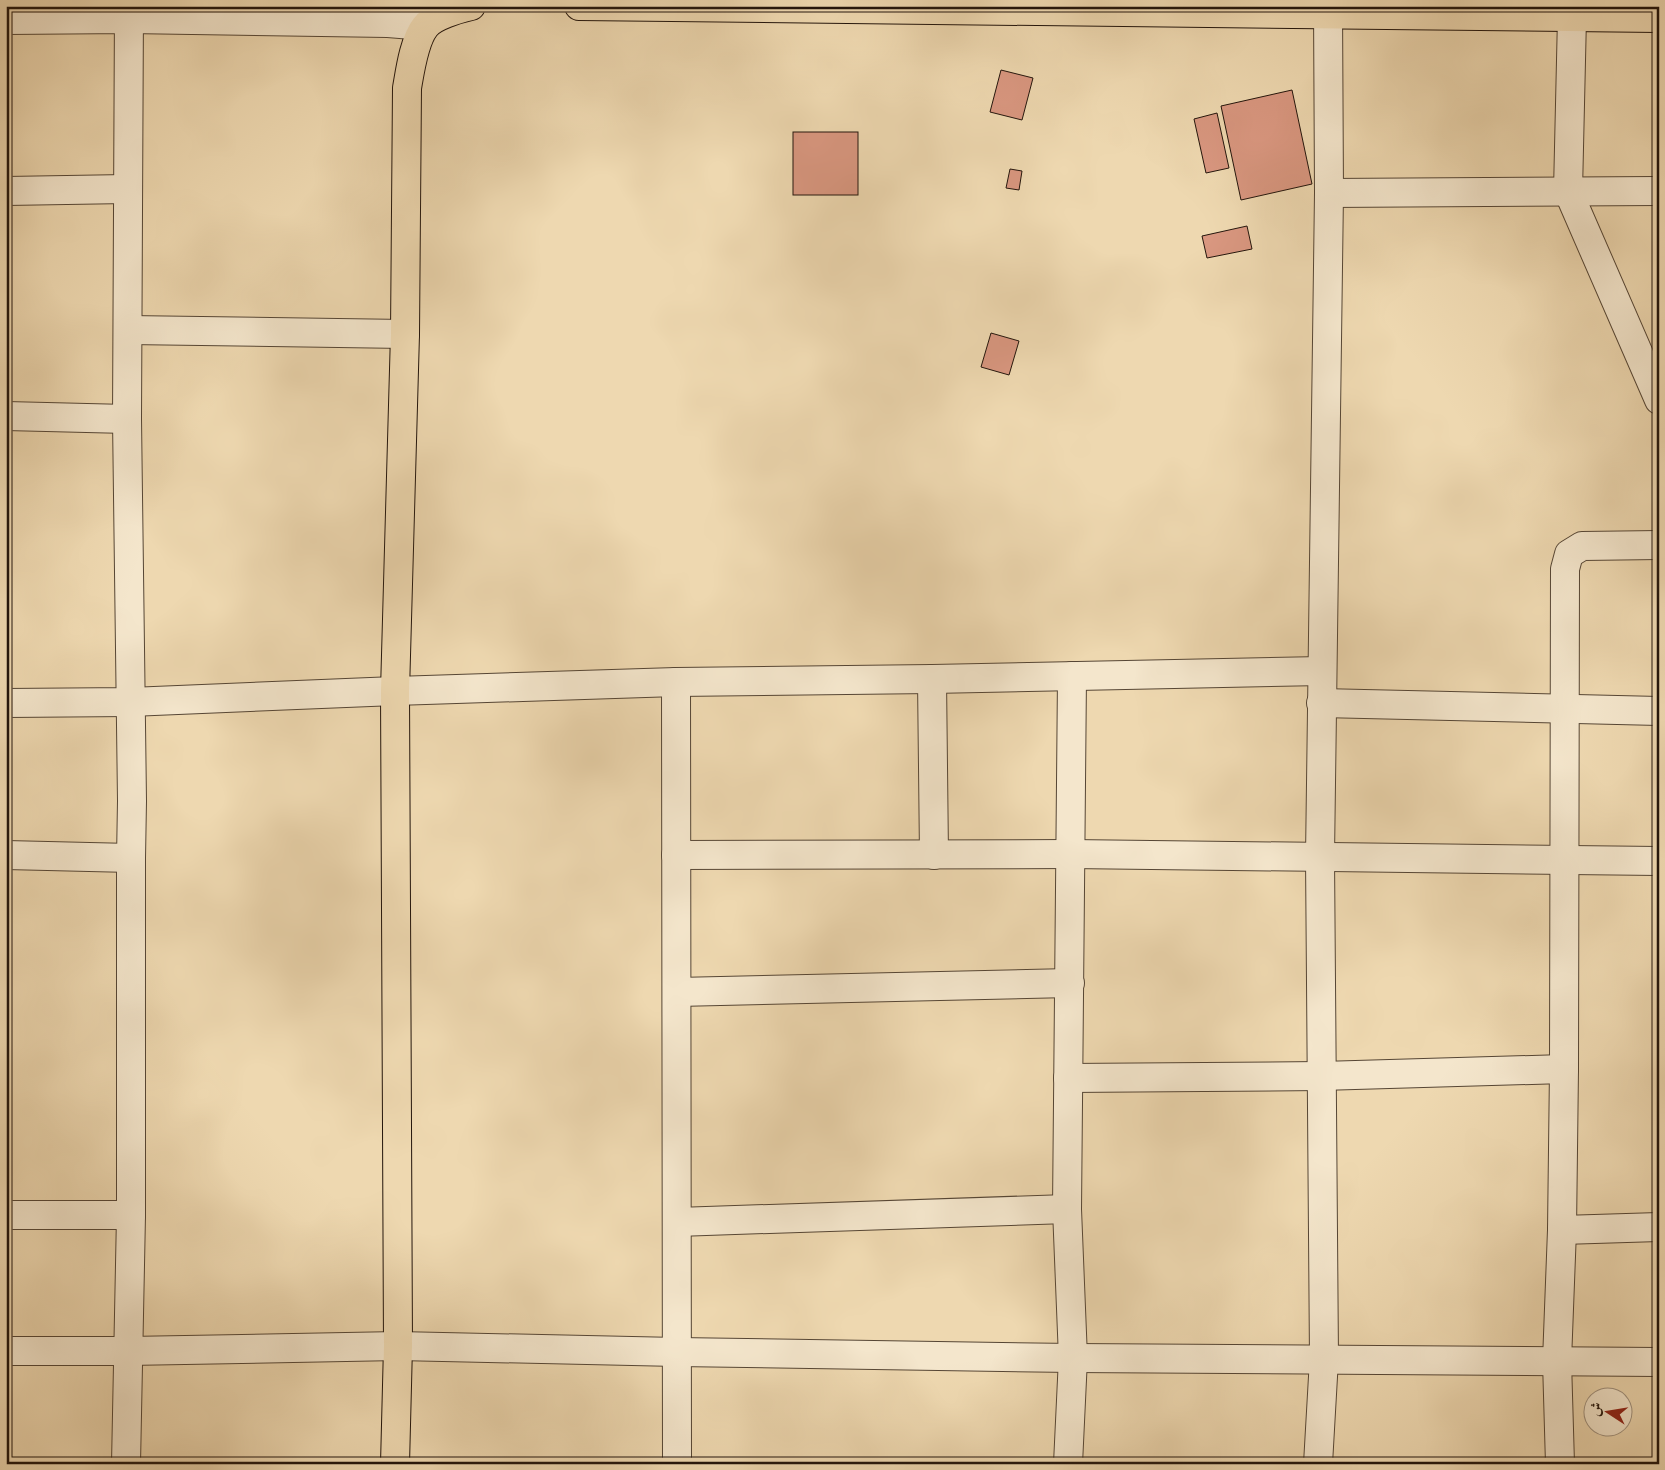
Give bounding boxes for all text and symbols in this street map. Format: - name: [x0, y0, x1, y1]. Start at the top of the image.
- north arrow: [1582, 1388, 1632, 1438]
- text: ش: [1586, 1401, 1608, 1419]

